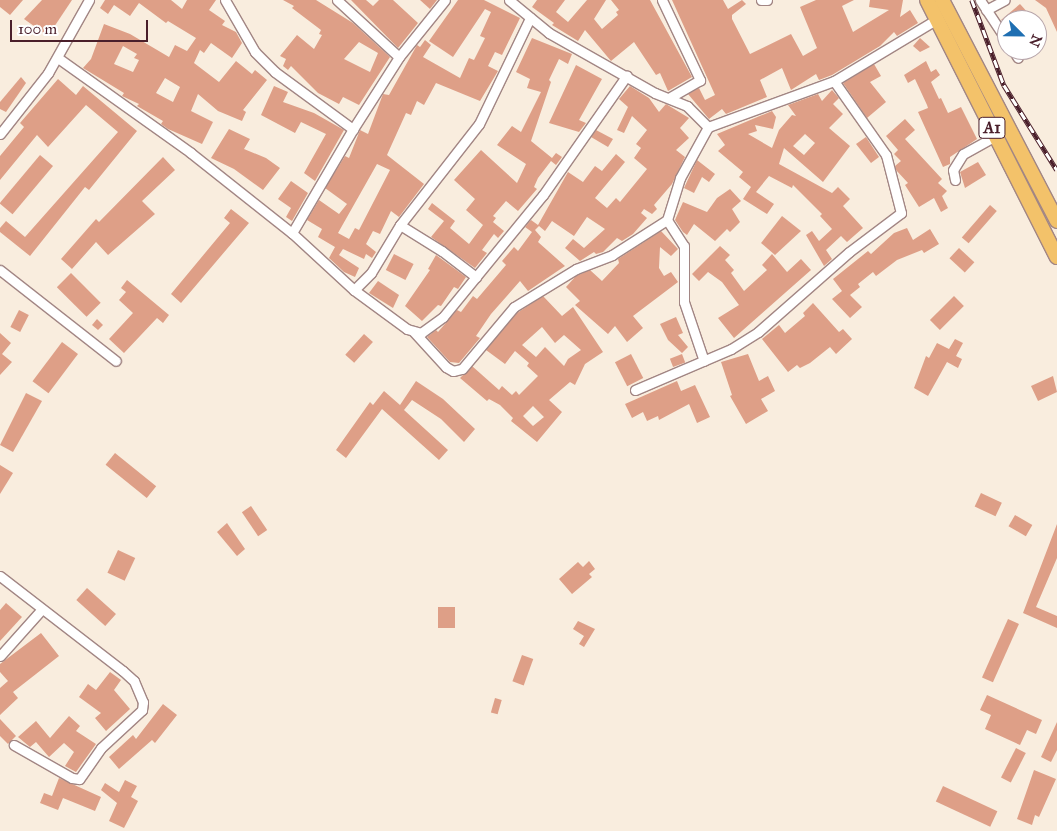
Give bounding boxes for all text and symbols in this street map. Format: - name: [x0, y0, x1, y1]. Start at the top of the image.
- scale bar: [12, 10, 150, 42]
- north arrow: [997, 10, 1047, 60]
- text: 100 m: [18, 20, 57, 38]
- text: N: [1025, 32, 1045, 49]
- road number: A1: [978, 115, 1006, 142]

